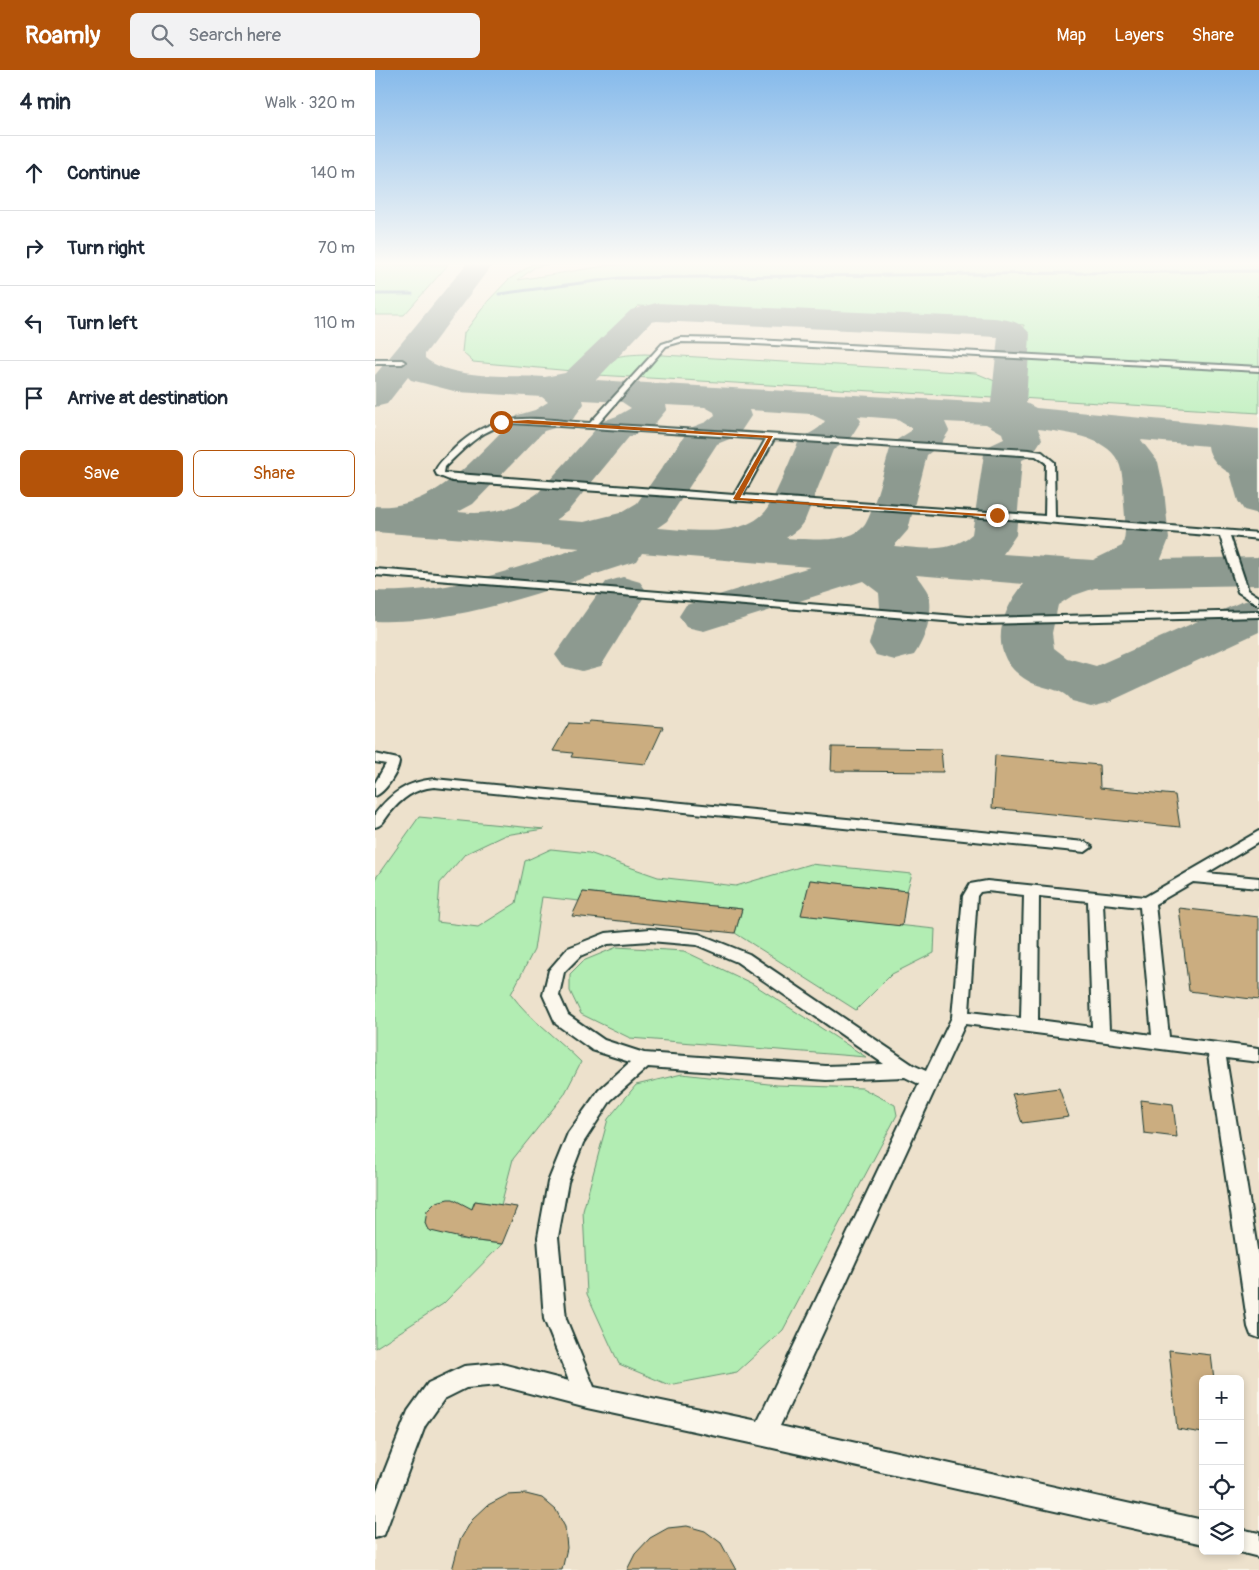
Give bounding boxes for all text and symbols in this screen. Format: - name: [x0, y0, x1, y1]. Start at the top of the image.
- search box: [130, 13, 480, 58]
- text: Roamly: [25, 21, 100, 50]
- icon: search: [148, 21, 176, 49]
- text: Search here: [188, 23, 281, 47]
- text: Map: [1057, 24, 1086, 47]
- text: Layers: [1114, 24, 1164, 47]
- text: Share: [1192, 24, 1234, 47]
- text: 4 min: [20, 89, 71, 116]
- text: Walk · 320 m: [265, 93, 355, 113]
- icon: ahead: [20, 159, 48, 187]
- text: Continue: [67, 161, 140, 185]
- text: 140 m: [311, 163, 355, 183]
- icon: right: [20, 234, 48, 262]
- text: Turn right: [67, 236, 145, 260]
- text: 70 m: [318, 238, 355, 258]
- icon: left: [20, 309, 48, 337]
- text: Turn left: [67, 311, 137, 335]
- text: 110 m: [314, 313, 355, 333]
- icon: arrive: [20, 384, 48, 412]
- text: Arrive at destination: [67, 386, 228, 410]
- route start: [490, 411, 513, 434]
- button: Save: [20, 450, 183, 497]
- button: Share: [193, 450, 355, 497]
- route end: [986, 504, 1009, 527]
- map controls: [1199, 1375, 1244, 1555]
- button: +: [1199, 1375, 1244, 1420]
- button: −: [1199, 1420, 1244, 1465]
- button: locate: [1199, 1465, 1244, 1510]
- button: layers: [1199, 1510, 1244, 1555]

